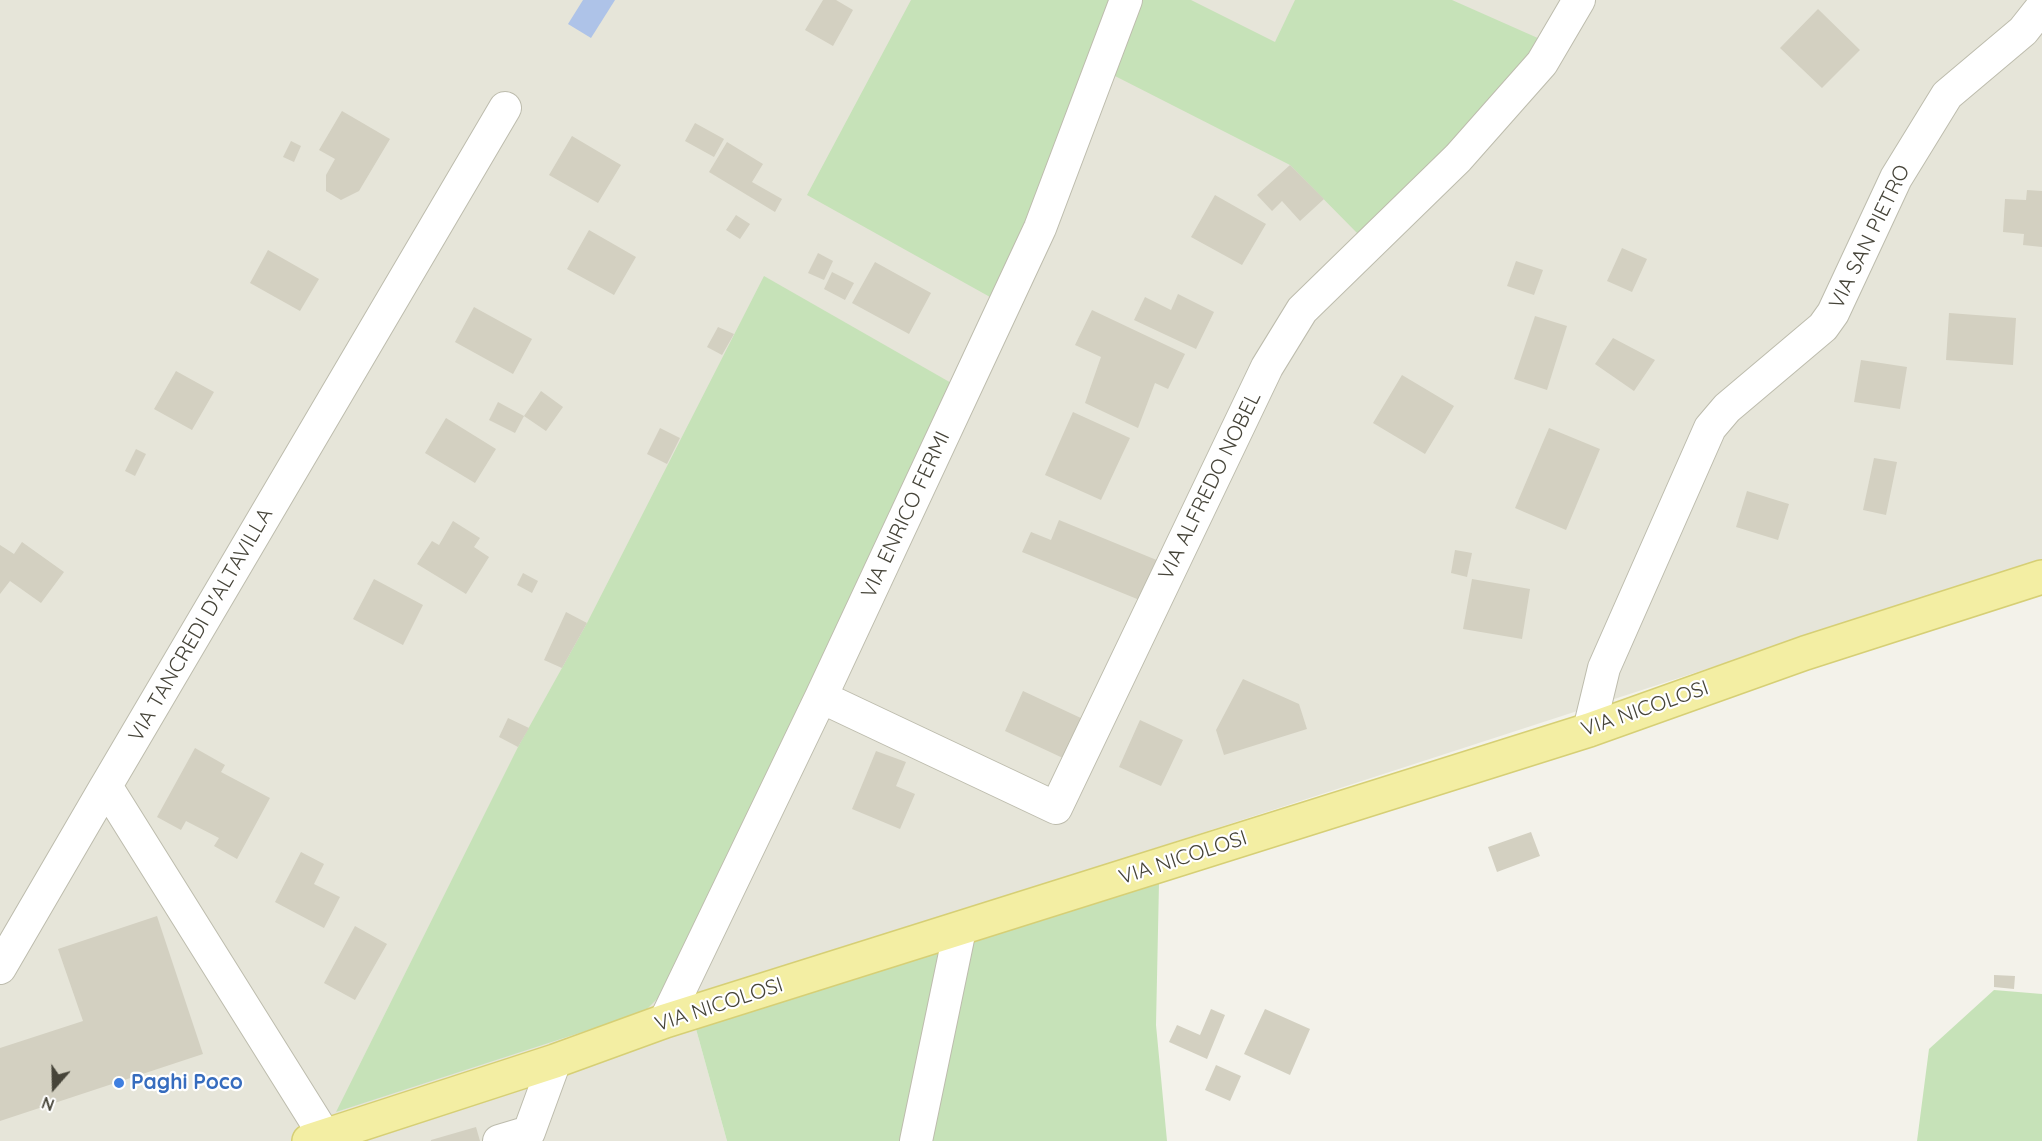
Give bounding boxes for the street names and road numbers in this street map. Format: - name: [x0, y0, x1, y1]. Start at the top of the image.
- street label: VIA SAN PIETRO: [1824, 161, 1916, 313]
- street label: VIA ALFREDO NOBEL: [1153, 388, 1267, 584]
- street label: VIA ENRICO FERMI: [856, 428, 956, 602]
- street label: VIA TANCREDI D'ALTAVILLA: [124, 504, 278, 746]
- street label: VIA NICOLOSI: [1578, 675, 1712, 743]
- street label: VIA NICOLOSI: [1116, 825, 1250, 891]
- street label: VIA NICOLOSI: [652, 972, 786, 1038]

